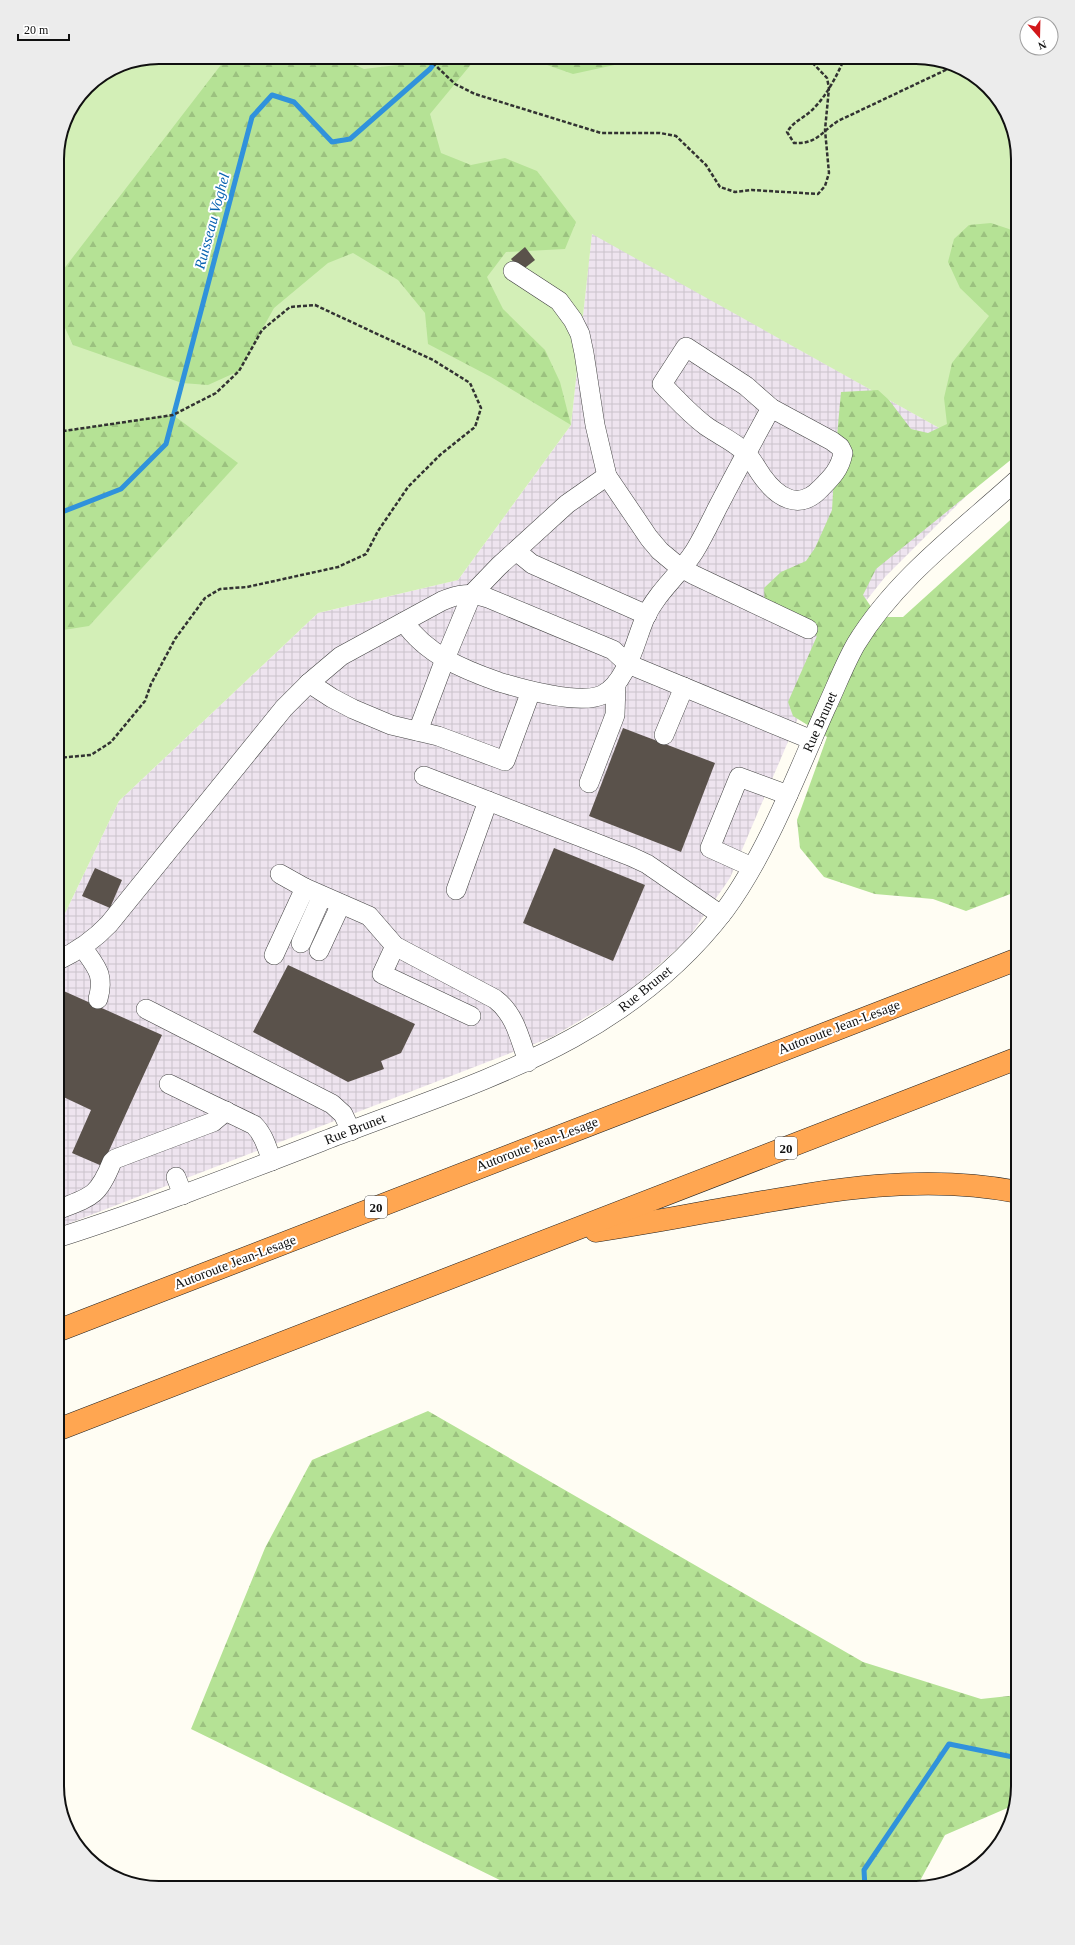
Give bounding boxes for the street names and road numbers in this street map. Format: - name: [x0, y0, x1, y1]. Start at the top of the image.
- street label: Rue Brunet: [800, 690, 840, 754]
- street label: Rue Brunet: [615, 963, 675, 1015]
- street label: Autoroute Jean-Lesage: [776, 997, 902, 1057]
- street label: Rue Brunet: [322, 1110, 388, 1147]
- street label: Autoroute Jean-Lesage: [474, 1114, 600, 1174]
- road number: 20: [775, 1137, 797, 1159]
- road number: 20: [365, 1196, 387, 1218]
- street label: Autoroute Jean-Lesage: [172, 1232, 298, 1292]

